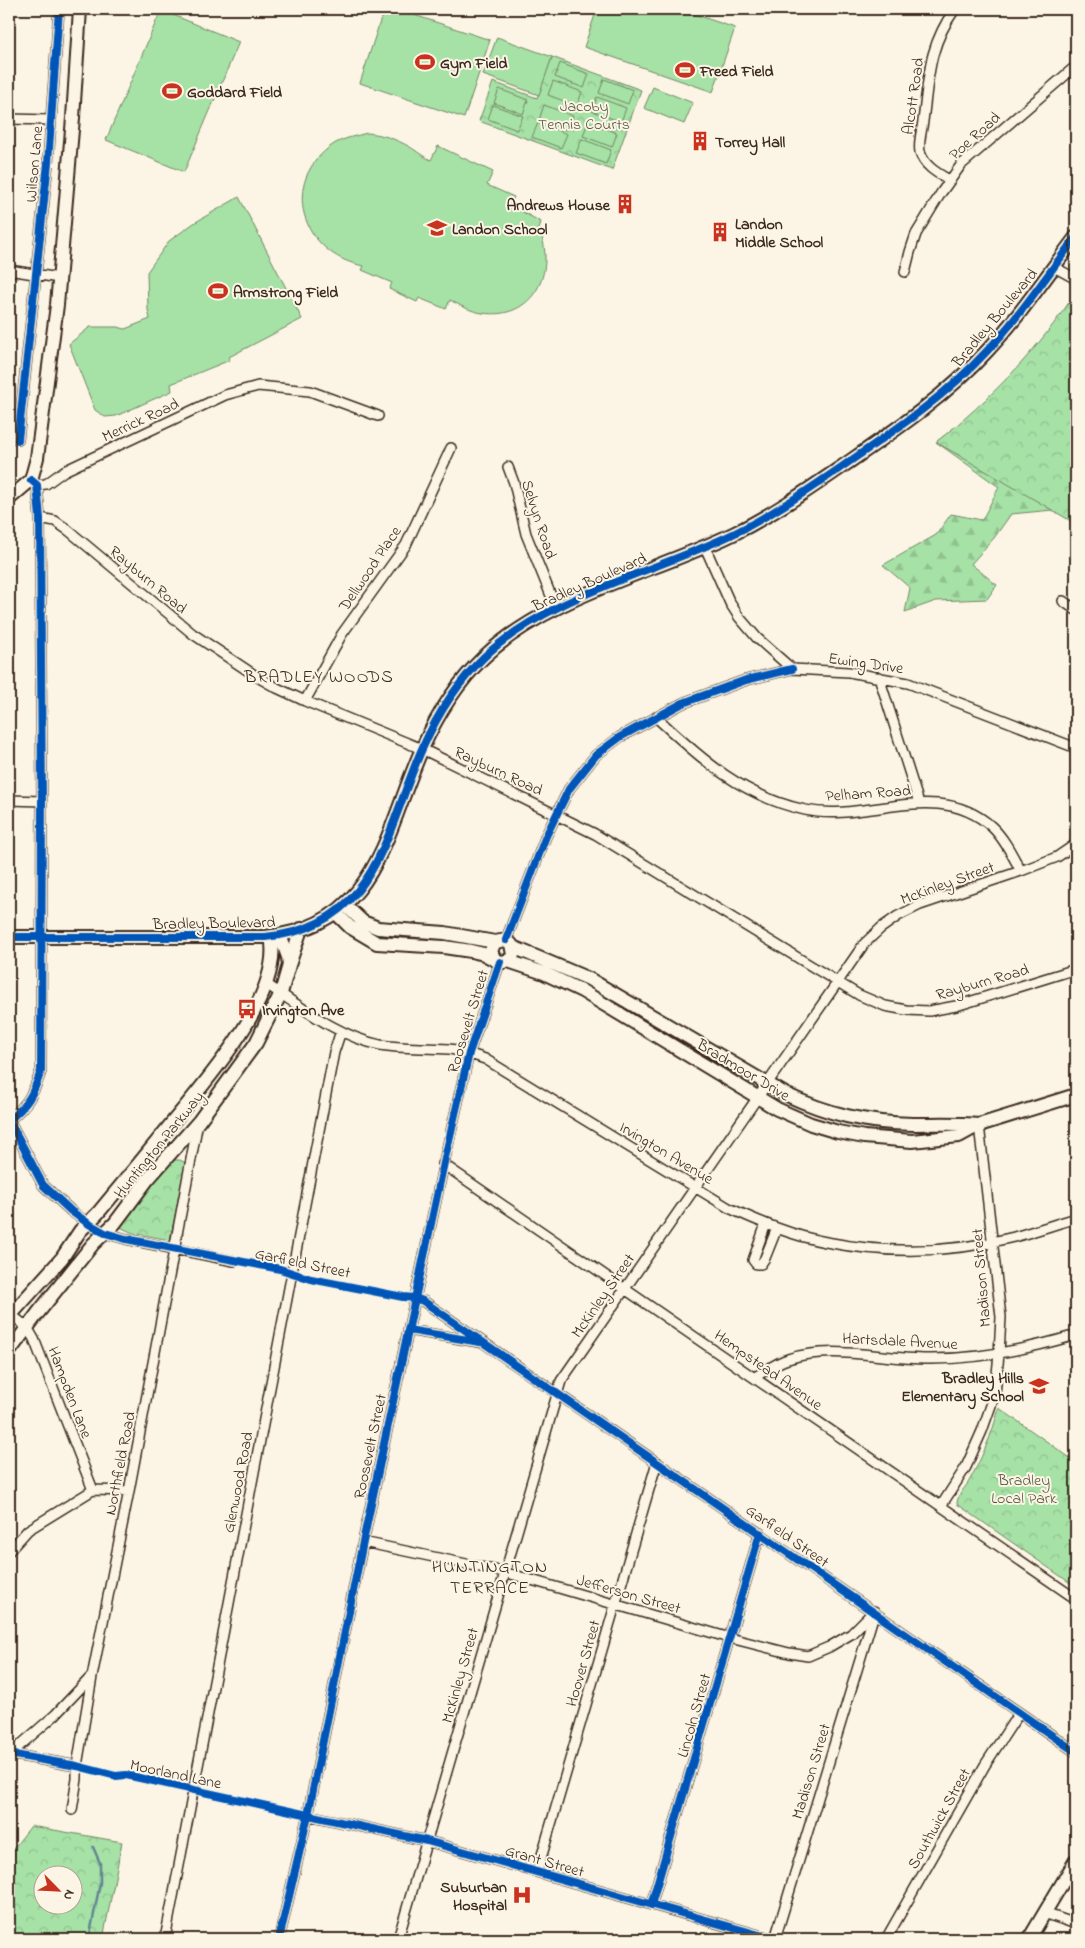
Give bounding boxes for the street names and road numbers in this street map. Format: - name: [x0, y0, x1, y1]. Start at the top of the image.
- street label: Alcott Road: [897, 56, 931, 136]
- street label: Poe Road: [944, 107, 1007, 166]
- street label: Wilson Lane: [20, 124, 50, 203]
- street label: Bradley Boulevard: [946, 263, 1044, 374]
- street label: Merrick Road: [98, 392, 183, 449]
- street label: Selvyn Road: [514, 477, 562, 562]
- street label: Dellwood Place: [333, 521, 409, 617]
- street label: Rayburn Road: [103, 541, 192, 620]
- street label: Bradley Boulevard: [528, 547, 651, 619]
- street label: Ewing Drive: [827, 647, 906, 681]
- street label: Rayburn Road: [450, 741, 547, 803]
- street label: Pelham Road: [825, 779, 912, 809]
- street label: McKinley Street: [897, 856, 999, 912]
- street label: Bradley Boulevard: [151, 911, 276, 937]
- street label: Rayburn Road: [933, 958, 1032, 1008]
- street label: Roosevelt Street: [442, 966, 496, 1076]
- street label: Bradmoor Drive: [691, 1033, 795, 1108]
- street label: Huntington Parkway: [109, 1086, 211, 1204]
- street label: Irvington Avenue: [614, 1116, 718, 1192]
- street label: Madison Street: [966, 1227, 998, 1328]
- street label: Garfield Street: [253, 1242, 353, 1286]
- street label: McKinley Street: [566, 1248, 642, 1343]
- street label: Hempstead Avenue: [709, 1324, 828, 1418]
- street label: Hartsdale Avenue: [841, 1327, 959, 1357]
- street label: Hampden Lane: [41, 1343, 98, 1443]
- street label: Roosevelt Street: [348, 1391, 394, 1501]
- street label: Northfield Road: [99, 1410, 143, 1517]
- street label: Glenwood Road: [217, 1430, 261, 1535]
- street label: Garfield Street: [740, 1499, 834, 1575]
- street label: Jefferson Street: [574, 1569, 684, 1621]
- street label: Hoover Street: [560, 1617, 608, 1710]
- street label: McKinley Street: [436, 1624, 486, 1726]
- street label: Lincoln Street: [671, 1670, 719, 1760]
- street label: Madison Street: [786, 1720, 838, 1822]
- street label: Moorland Lane: [128, 1754, 224, 1797]
- street label: Southwick Street: [902, 1763, 978, 1874]
- street label: Grant Street: [502, 1839, 587, 1885]

